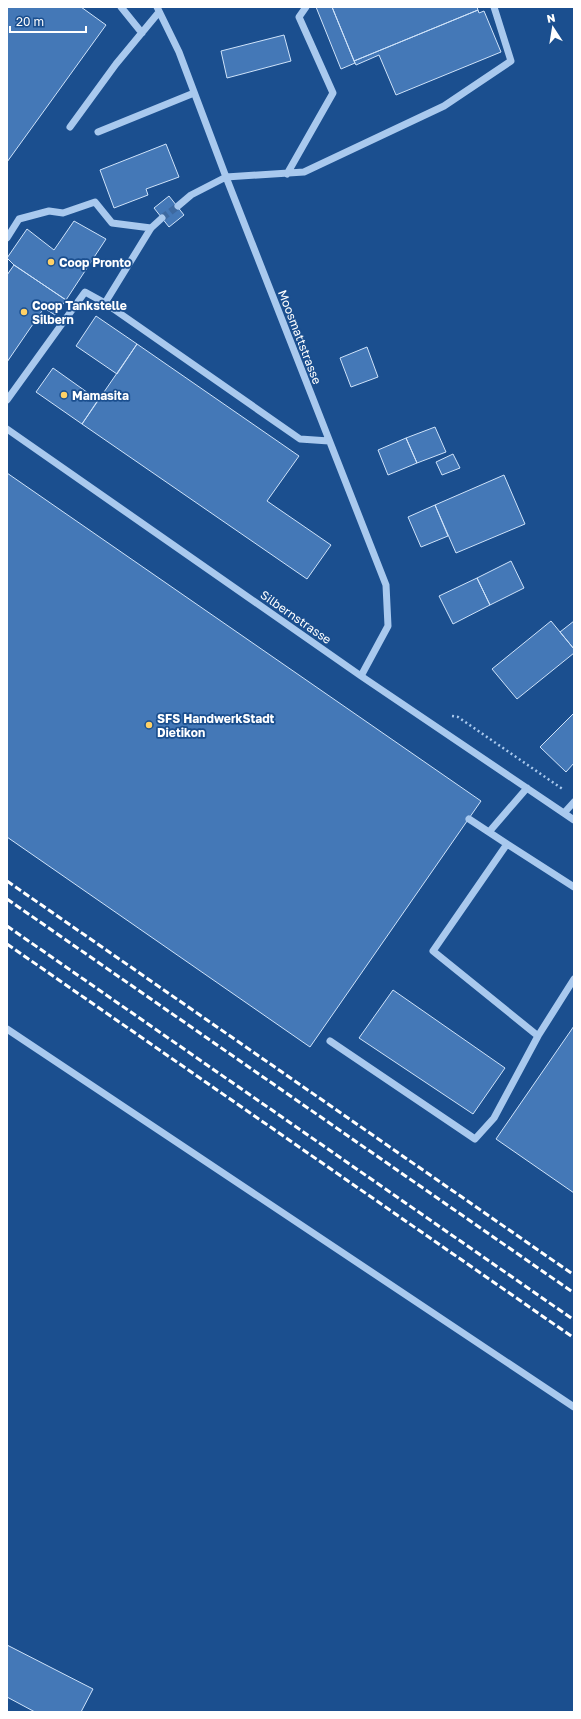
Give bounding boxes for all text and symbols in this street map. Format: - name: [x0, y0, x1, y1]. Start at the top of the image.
- scale bar: [10, 8, 86, 34]
- north arrow: [533, 8, 573, 48]
- text: N: [545, 11, 556, 25]
- text: 20 m: [16, 14, 44, 29]
- place label: Coop Pronto: [59, 255, 131, 270]
- marker: Coop Pronto: [46, 257, 56, 267]
- street label: Moosmattstrasse: [275, 288, 325, 386]
- place label: Coop Tankstelle Silbern: [32, 298, 127, 327]
- marker: Coop Tankstelle Silbern: [19, 307, 29, 317]
- place label: Mamasita: [72, 388, 129, 403]
- marker: Mamasita: [59, 390, 69, 400]
- street label: Silbernstrasse: [258, 587, 334, 647]
- place label: SFS HandwerkStadt Dietikon: [157, 711, 275, 740]
- marker: SFS HandwerkStadt Dietikon: [144, 720, 154, 730]

